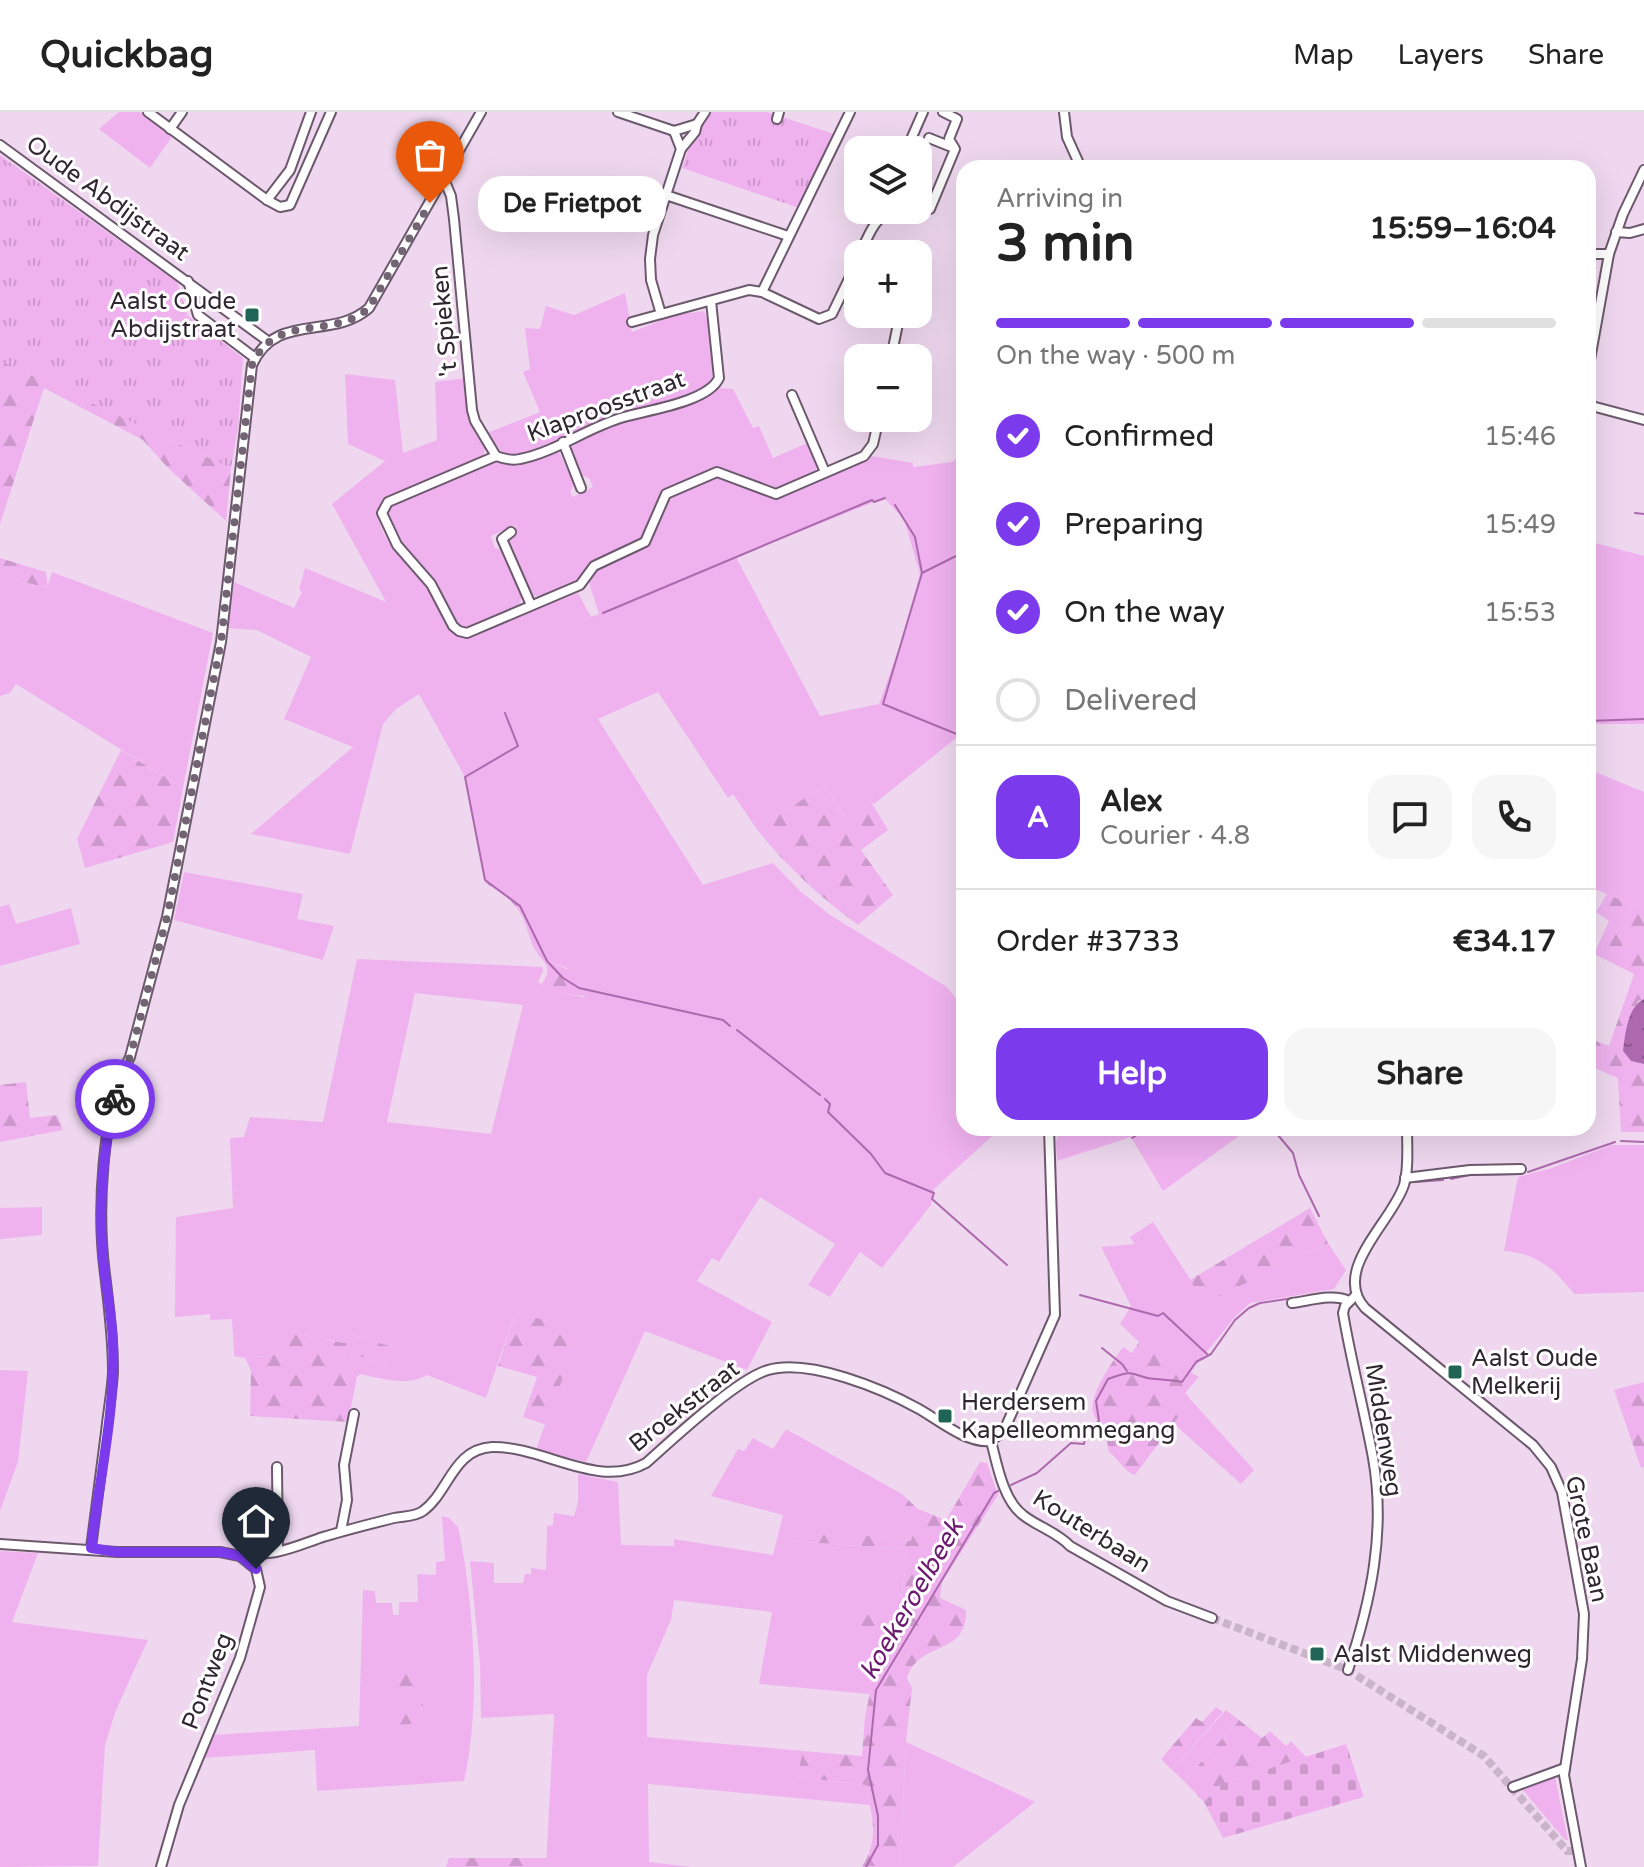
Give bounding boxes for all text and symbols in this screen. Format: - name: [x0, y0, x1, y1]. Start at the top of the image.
- text: Quickbag: [40, 32, 213, 78]
- text: Map: [1293, 38, 1354, 72]
- text: Layers: [1398, 38, 1484, 72]
- text: Share: [1528, 38, 1604, 72]
- pin: [396, 121, 464, 203]
- street label: Oude Abdijstraat: [20, 129, 195, 267]
- icon: bag: [408, 133, 452, 177]
- map controls: [844, 136, 932, 432]
- button: layers: [844, 136, 932, 224]
- callout: De Frietpot: [478, 175, 666, 231]
- text: Arriving in: [996, 183, 1123, 214]
- text: De Frietpot: [503, 188, 641, 219]
- text: 15:59–16:04: [1369, 210, 1556, 247]
- text: 3 min: [996, 212, 1135, 275]
- button: +: [844, 240, 932, 328]
- street label: 't Spieken: [425, 264, 464, 378]
- place label: Aalst Oude Abdijstraat: [109, 287, 236, 344]
- marker: Aalst Oude Abdijstraat: [243, 306, 261, 324]
- text: On the way · 500 m: [996, 340, 1235, 371]
- button: −: [844, 344, 932, 432]
- street label: Klaproosstraat: [523, 364, 689, 448]
- icon: check: [996, 414, 1040, 458]
- text: Confirmed: [1064, 418, 1215, 455]
- text: 15:46: [1484, 421, 1556, 452]
- icon: check: [996, 502, 1040, 546]
- text: Preparing: [1064, 506, 1204, 543]
- text: 15:49: [1484, 509, 1556, 540]
- icon: check: [996, 590, 1040, 634]
- text: On the way: [1064, 594, 1225, 631]
- text: 15:53: [1484, 597, 1556, 628]
- text: Delivered: [1064, 682, 1198, 719]
- button: chat: [1368, 775, 1452, 859]
- button: phone: [1472, 775, 1556, 859]
- text: Alex: [1100, 783, 1163, 820]
- text: A: [1027, 799, 1049, 836]
- text: Courier · 4.8: [1100, 820, 1250, 851]
- text: Order #3733: [996, 923, 1180, 960]
- text: €34.17: [1452, 923, 1556, 960]
- button: Help: [996, 1028, 1268, 1120]
- button: Share: [1284, 1028, 1556, 1120]
- courier: [75, 1059, 155, 1139]
- icon: bike: [93, 1077, 137, 1121]
- place label: Aalst Oude Melkerij: [1471, 1344, 1598, 1401]
- street label: Broekstraat: [623, 1354, 745, 1458]
- street label: Middenweg: [1359, 1361, 1408, 1499]
- marker: Aalst Oude Melkerij: [1446, 1363, 1464, 1381]
- place label: Herdersem Kapelleommegang: [961, 1388, 1175, 1445]
- marker: Herdersem Kapelleommegang: [936, 1407, 954, 1425]
- street label: Grote Baan: [1559, 1473, 1614, 1605]
- street label: Kouterbaan: [1027, 1484, 1156, 1579]
- pin: [222, 1487, 290, 1569]
- icon: home: [234, 1499, 278, 1543]
- water label: koekeroelbeek: [853, 1512, 971, 1685]
- street label: Pontweg: [176, 1629, 239, 1734]
- place label: Aalst Middenweg: [1333, 1640, 1532, 1669]
- marker: Aalst Middenweg: [1308, 1645, 1326, 1663]

